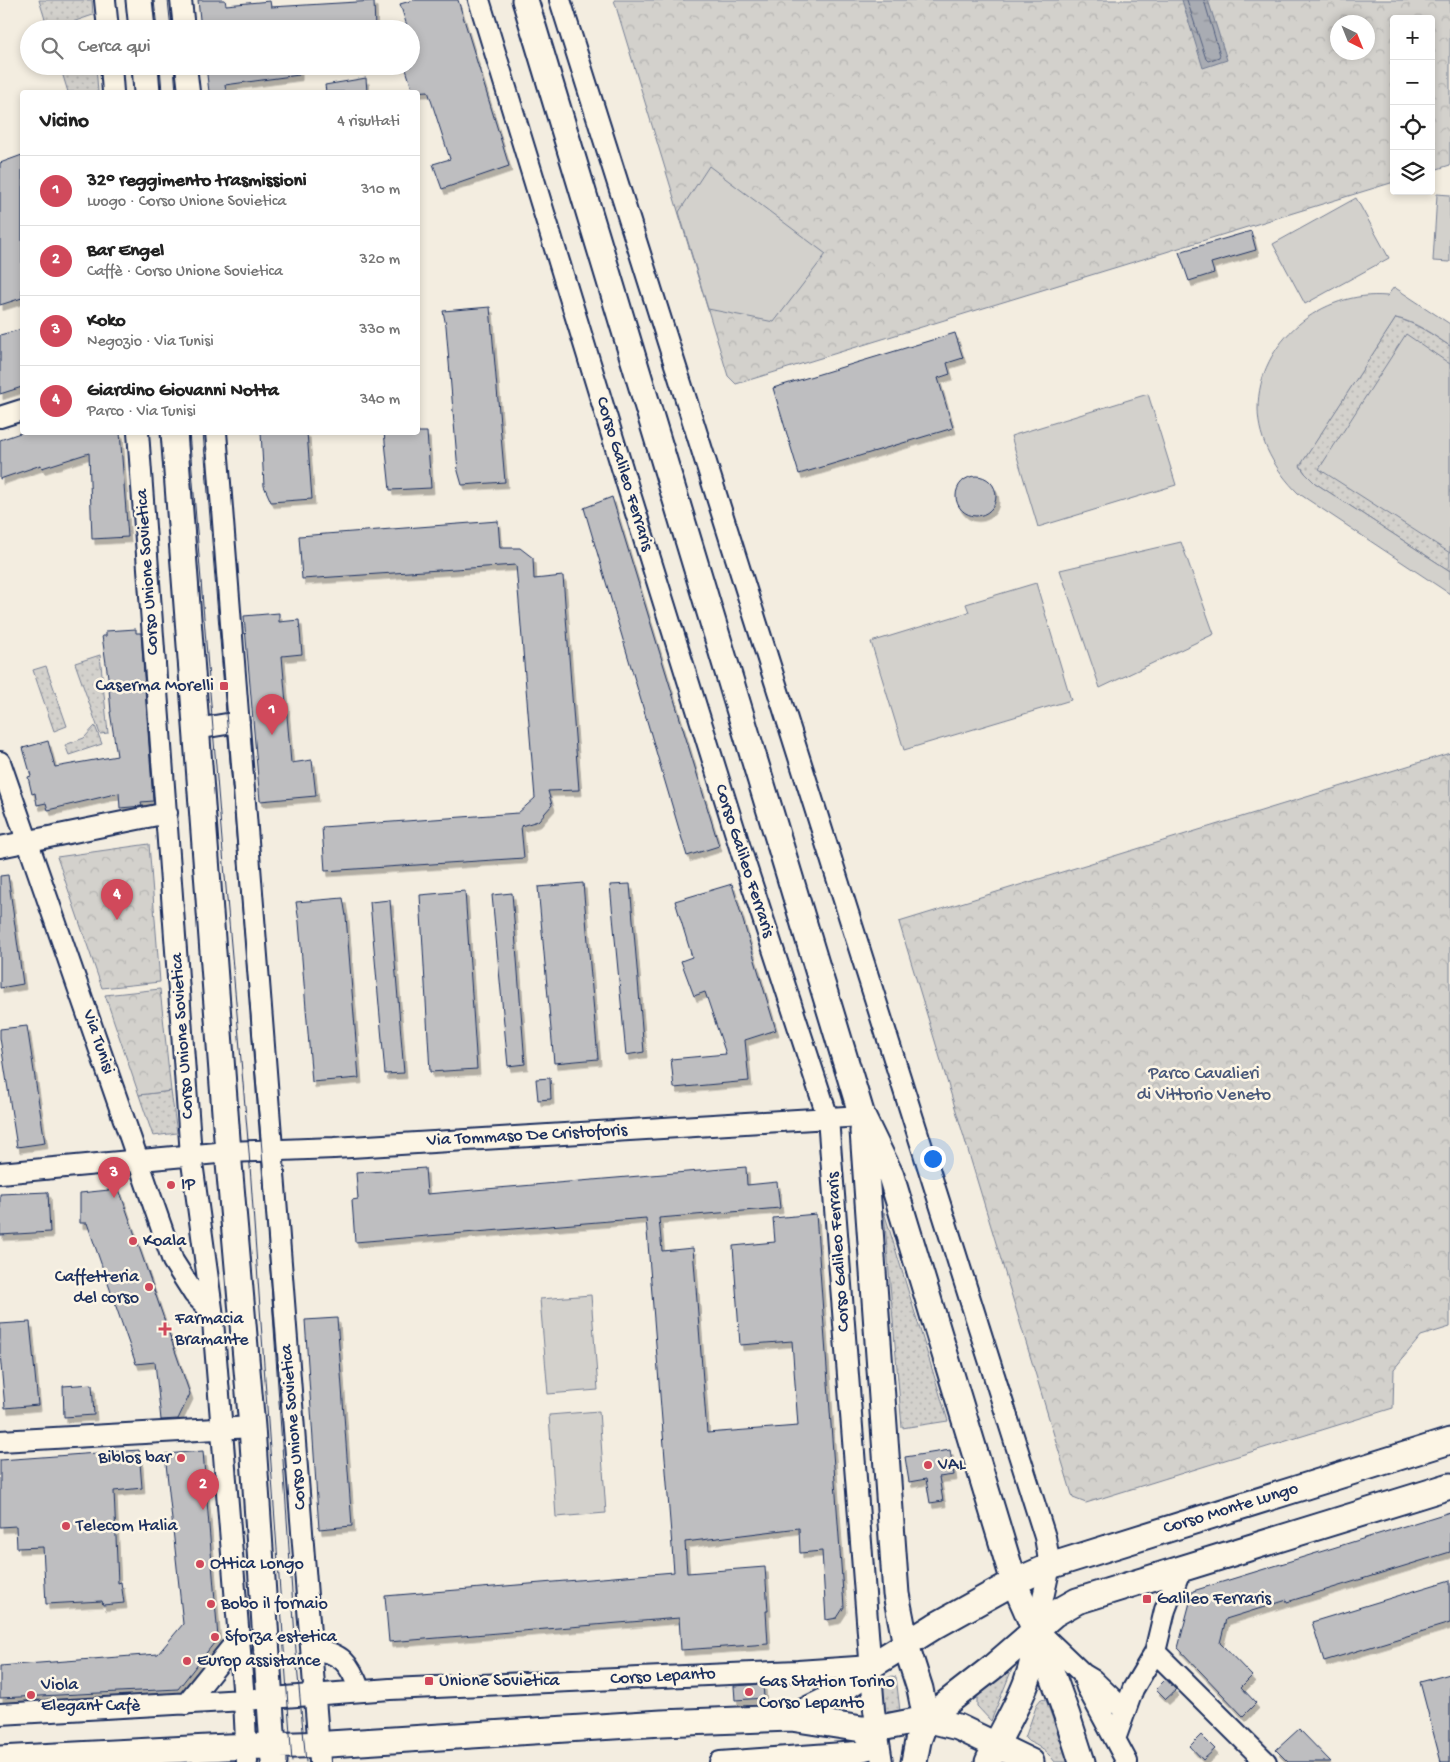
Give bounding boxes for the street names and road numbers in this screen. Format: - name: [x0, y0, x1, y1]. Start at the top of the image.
- street label: Corso Galileo Ferraris: [591, 394, 658, 555]
- street label: Corso Unione Sovietica: [132, 487, 164, 656]
- street label: Corso Galileo Ferraris: [709, 782, 779, 942]
- street label: Corso Unione Sovietica: [167, 951, 199, 1120]
- street label: Via Tunisi: [77, 1006, 119, 1077]
- street label: Via Tommaso De Cristoforis: [425, 1120, 629, 1152]
- street label: Corso Galileo Ferraris: [823, 1170, 855, 1333]
- street label: Corso Unione Sovietica: [276, 1342, 312, 1511]
- street label: Corso Monte Lungo: [1161, 1478, 1301, 1540]
- street label: Corso Lepanto: [610, 1664, 716, 1690]

